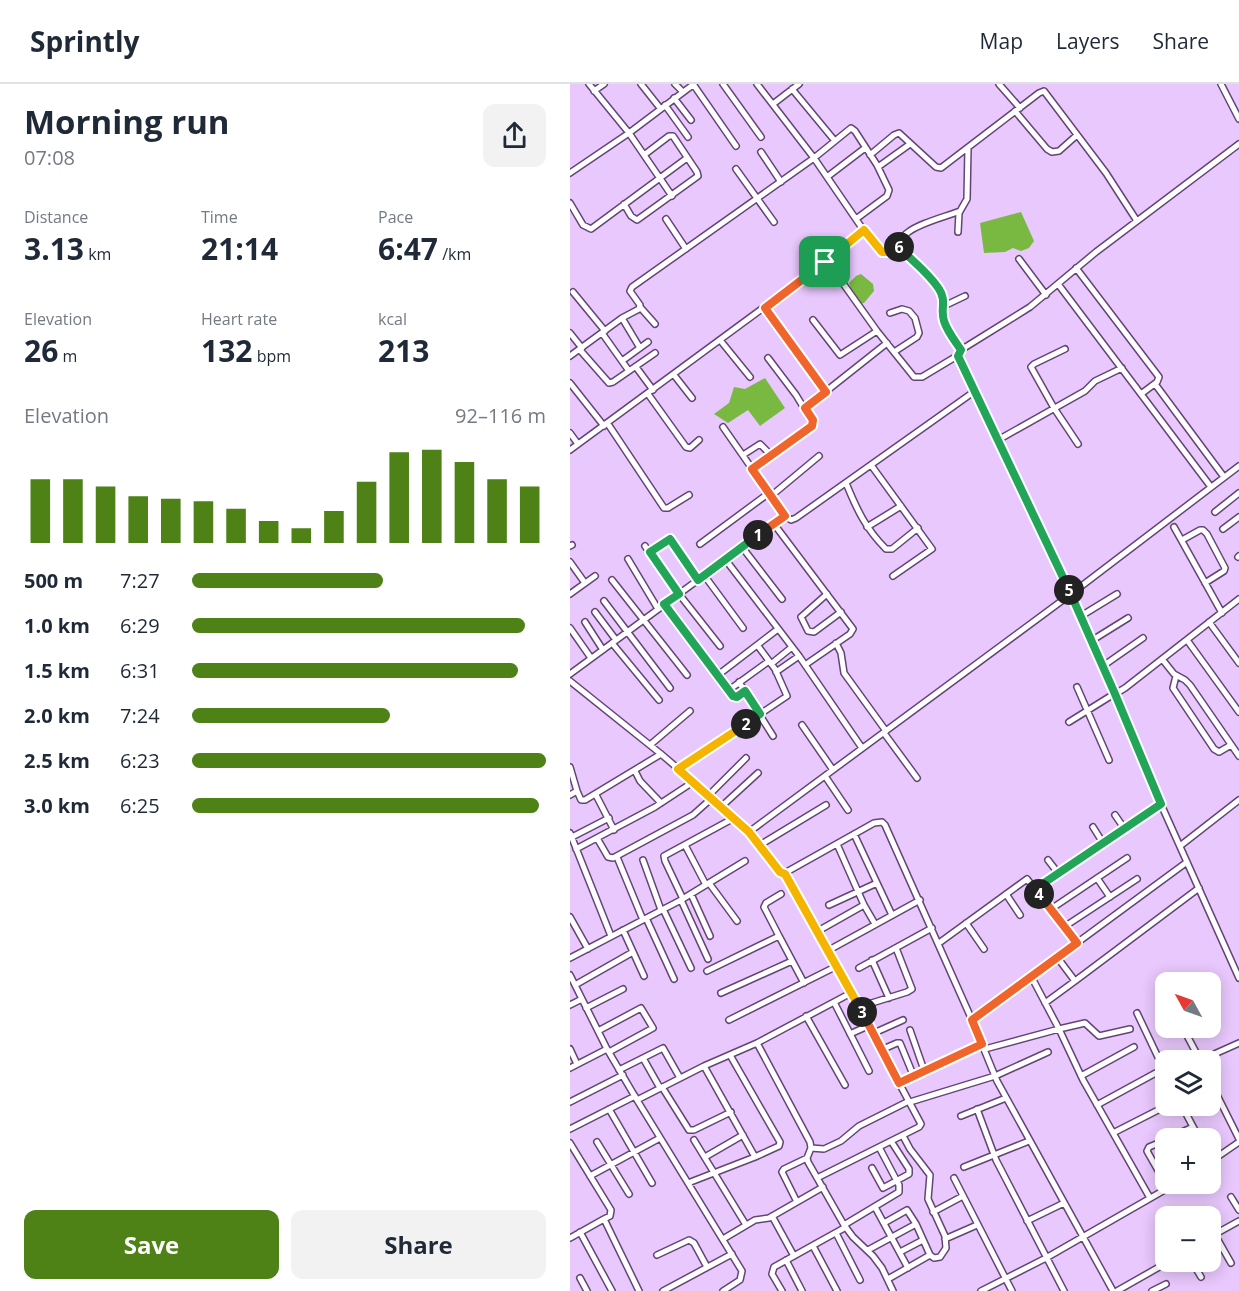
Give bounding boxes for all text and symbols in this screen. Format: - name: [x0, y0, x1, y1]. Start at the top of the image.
- text: Sprintly: [30, 22, 139, 60]
- text: Map: [980, 27, 1023, 55]
- text: Layers: [1056, 27, 1120, 55]
- text: Share: [1153, 27, 1209, 55]
- text: Morning run: [24, 99, 230, 144]
- button: share: [483, 104, 546, 167]
- text: 07:08: [24, 144, 75, 171]
- text: Distance: [24, 206, 88, 228]
- text: Time: [201, 206, 238, 228]
- text: Pace: [378, 206, 413, 228]
- text: 3.13: [24, 228, 84, 269]
- text: 21:14: [201, 228, 278, 269]
- text: 6:47: [378, 228, 438, 269]
- pin: 6: [884, 232, 914, 262]
- pin: [799, 236, 850, 287]
- text: 6: [894, 236, 904, 258]
- text: km: [84, 243, 111, 265]
- text: /km: [438, 243, 471, 265]
- icon: arrive: [808, 245, 841, 278]
- text: Elevation: [24, 308, 92, 330]
- text: Heart rate: [201, 308, 277, 330]
- text: kcal: [378, 308, 407, 330]
- text: 26: [24, 330, 58, 371]
- text: 132: [201, 330, 252, 371]
- text: 213: [378, 330, 429, 371]
- text: m: [58, 345, 77, 367]
- text: bpm: [252, 345, 291, 367]
- text: Elevation: [24, 402, 109, 429]
- text: 92–116 m: [455, 402, 546, 429]
- pin: 1: [743, 520, 773, 550]
- text: 1: [753, 524, 763, 546]
- text: 500 m: [24, 567, 83, 594]
- text: 7:27: [120, 567, 160, 594]
- pin: 5: [1054, 575, 1084, 605]
- text: 5: [1064, 579, 1074, 601]
- text: 1.0 km: [24, 612, 90, 639]
- text: 6:29: [120, 612, 160, 639]
- text: 1.5 km: [24, 657, 90, 684]
- text: 6:31: [120, 657, 160, 684]
- text: 2.0 km: [24, 702, 90, 729]
- text: 7:24: [120, 702, 160, 729]
- pin: 2: [731, 709, 761, 739]
- text: 2: [741, 713, 751, 735]
- text: 2.5 km: [24, 747, 90, 774]
- text: 6:23: [120, 747, 160, 774]
- text: 3.0 km: [24, 792, 90, 819]
- text: 6:25: [120, 792, 160, 819]
- pin: 4: [1024, 879, 1054, 909]
- text: 4: [1034, 883, 1044, 905]
- north arrow: [1155, 972, 1221, 1038]
- map controls: [1155, 972, 1221, 1272]
- pin: 3: [847, 997, 877, 1027]
- text: 3: [857, 1001, 867, 1023]
- button: layers: [1155, 1050, 1221, 1116]
- button: +: [1155, 1128, 1221, 1194]
- button: −: [1155, 1206, 1221, 1272]
- button: Save: [24, 1210, 279, 1279]
- button: Share: [291, 1210, 546, 1279]

